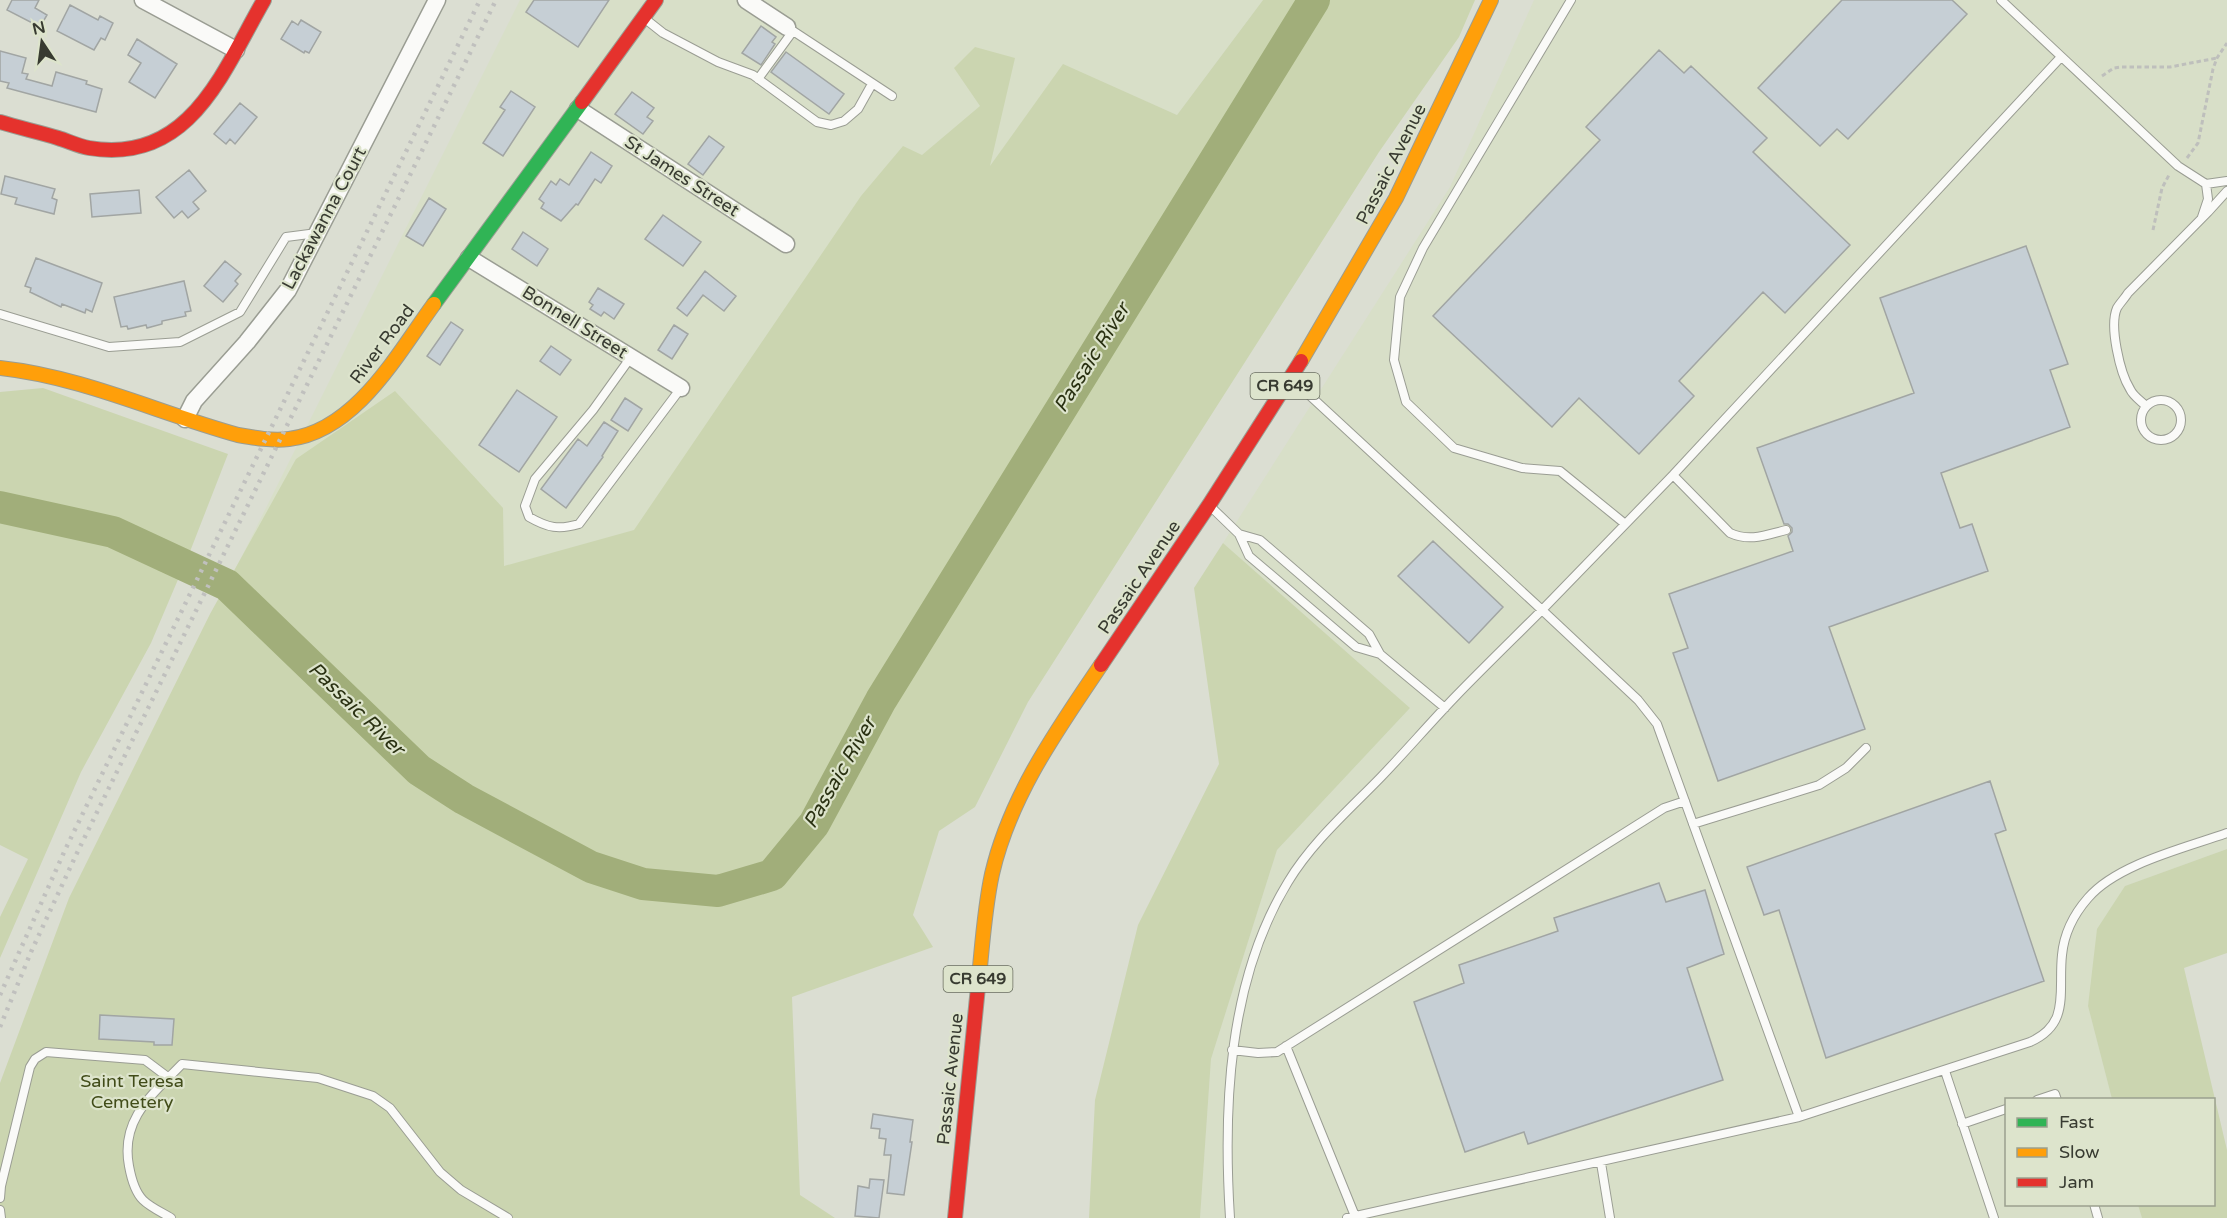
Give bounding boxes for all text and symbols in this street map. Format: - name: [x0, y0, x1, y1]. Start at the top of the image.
- north arrow: [12, 12, 72, 72]
- text: N: [30, 17, 47, 40]
- street label: Passaic Avenue: [1351, 100, 1431, 228]
- street label: St James Street: [621, 131, 744, 221]
- street label: Lackawanna Court: [277, 143, 371, 293]
- street label: Bonnell Street: [518, 281, 632, 363]
- water label: Passaic River: [1049, 297, 1136, 417]
- street label: River Road: [345, 300, 419, 388]
- road number: CR 649: [1250, 373, 1320, 399]
- street label: Passaic Avenue: [1093, 516, 1185, 638]
- water label: Passaic River: [303, 657, 411, 762]
- water label: Passaic River: [799, 711, 883, 833]
- road number: CR 649: [944, 966, 1012, 992]
- street label: Passaic Avenue: [932, 1012, 968, 1146]
- park label: Saint Teresa Cemetery: [80, 1070, 184, 1113]
- legend: [2005, 1098, 2215, 1206]
- text: Fast: [2059, 1111, 2094, 1133]
- text: Slow: [2059, 1141, 2100, 1163]
- text: Jam: [2059, 1171, 2094, 1193]

